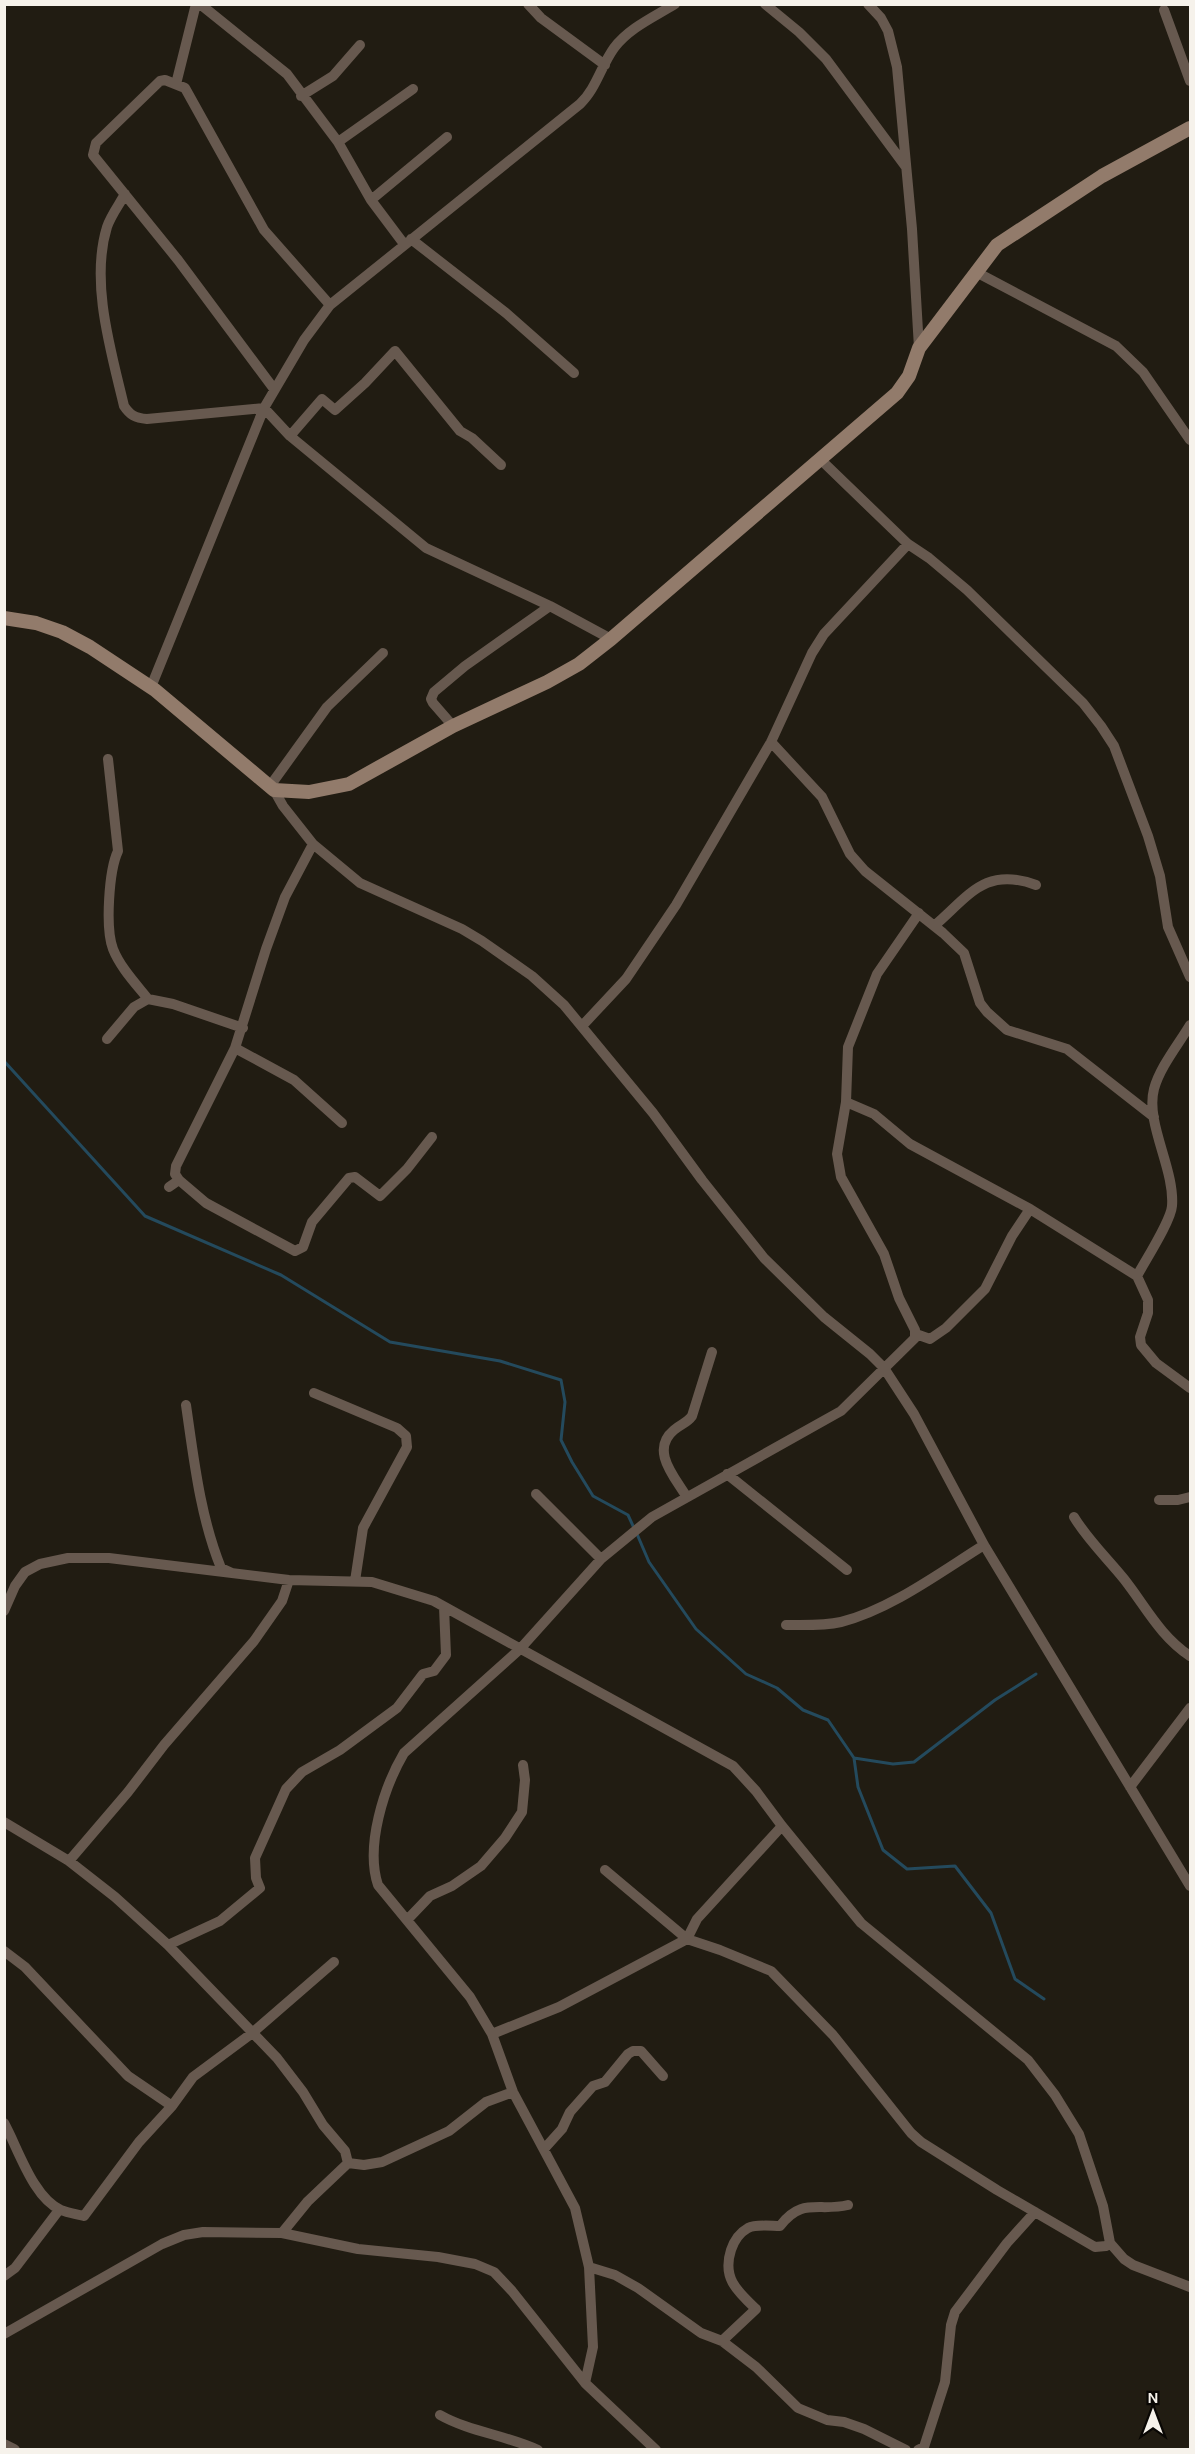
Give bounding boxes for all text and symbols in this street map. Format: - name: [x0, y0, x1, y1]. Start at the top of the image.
- north arrow: [1123, 2382, 1183, 2442]
- text: N: [1147, 2388, 1159, 2407]

